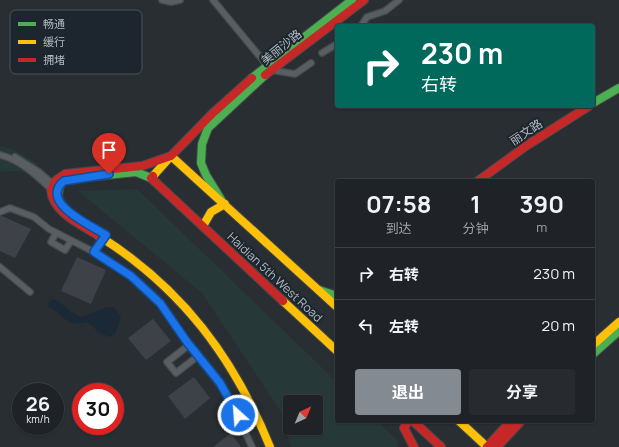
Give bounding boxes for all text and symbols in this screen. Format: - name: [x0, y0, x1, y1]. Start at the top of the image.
- legend: [10, 10, 142, 74]
- text: 畅通: [43, 16, 65, 31]
- street label: 美丽沙路: [257, 25, 305, 69]
- text: 缓行: [43, 34, 65, 49]
- text: 230 m: [421, 34, 503, 72]
- icon: right: [355, 40, 407, 92]
- text: 拥堵: [43, 52, 65, 67]
- text: 右转: [421, 72, 457, 96]
- street label: 丽文路: [506, 115, 546, 149]
- pin: [92, 133, 126, 174]
- icon: arrive: [98, 139, 120, 161]
- text: 07:58: [366, 187, 432, 220]
- text: 1: [470, 187, 481, 220]
- text: 390: [519, 187, 564, 220]
- text: m: [536, 218, 547, 236]
- text: 到达: [386, 219, 412, 237]
- text: 分钟: [462, 219, 488, 237]
- street label: Haidian 5th West Road: [224, 228, 326, 326]
- icon: right: [355, 263, 377, 285]
- text: 230 m: [533, 263, 575, 284]
- text: 右转: [389, 264, 419, 285]
- icon: left: [355, 315, 377, 337]
- text: 20 m: [542, 315, 575, 336]
- text: 左转: [389, 316, 419, 337]
- button: 退出: [355, 369, 461, 415]
- button: 分享: [469, 369, 575, 415]
- speed limit sign: 30: [72, 383, 124, 435]
- text: 26: [26, 390, 50, 417]
- position arrow: [217, 394, 259, 436]
- north arrow: [283, 395, 323, 435]
- map controls: [283, 395, 323, 435]
- text: km/h: [26, 412, 50, 426]

